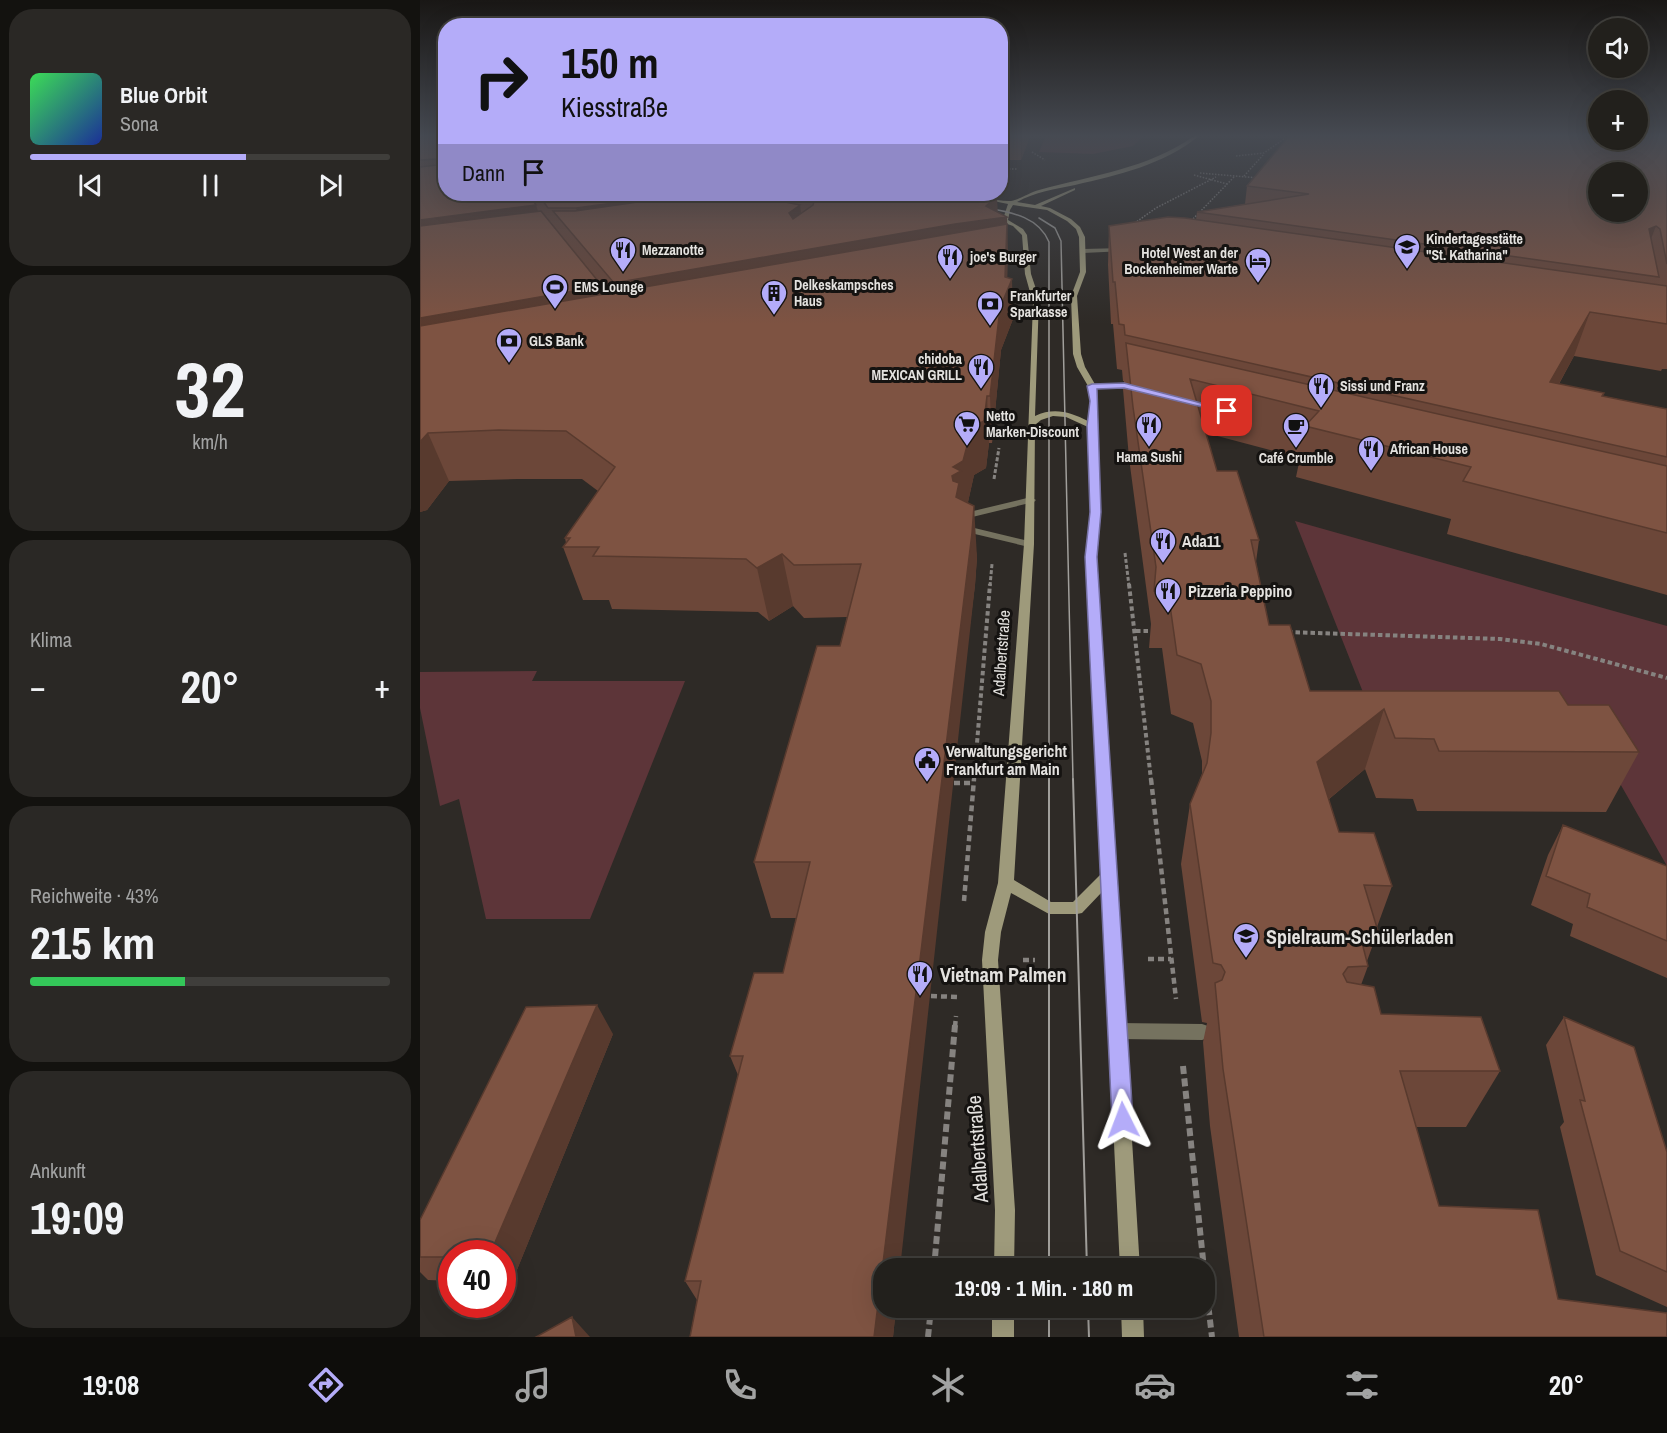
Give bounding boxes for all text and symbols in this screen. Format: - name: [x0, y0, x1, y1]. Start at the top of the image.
- map controls: [1588, 18, 1648, 222]
- button: sound: [1588, 18, 1648, 78]
- text: 150 m: [561, 35, 659, 91]
- icon: right: [462, 42, 540, 120]
- text: Blue Orbit: [120, 80, 207, 110]
- text: Kiesstraße: [561, 89, 668, 125]
- button: +: [1588, 90, 1648, 150]
- text: Sona: [120, 110, 158, 137]
- icon: arrive: [517, 156, 550, 189]
- text: Dann: [462, 158, 505, 188]
- button: −: [1588, 162, 1648, 222]
- icon: previous: [74, 169, 107, 202]
- icon: pause: [194, 169, 227, 202]
- icon: next: [314, 169, 347, 202]
- place label: Kindertagesstätte "St. Katharina": [1426, 230, 1523, 264]
- school or university icon: Kindertagesstätte "St. Katharina": [1392, 232, 1422, 270]
- restaurant icon: Mezzanotte: [608, 235, 638, 273]
- place label: Mezzanotte: [642, 241, 704, 259]
- restaurant icon: joe's Burger: [935, 242, 965, 280]
- place label: Hotel West an der Bockenheimer Warte: [1124, 244, 1239, 278]
- hotel icon: Hotel West an der Bockenheimer Warte: [1243, 246, 1273, 284]
- place label: joe's Burger: [969, 248, 1037, 266]
- sports icon: EMS Lounge: [540, 272, 570, 310]
- place label: Delkeskampsches Haus: [794, 276, 894, 310]
- place label: EMS Lounge: [574, 278, 644, 296]
- building icon: Delkeskampsches Haus: [759, 278, 789, 316]
- place label: Frankfurter Sparkasse: [1010, 287, 1072, 321]
- bank icon: Frankfurter Sparkasse: [975, 289, 1005, 327]
- bank icon: GLS Bank: [494, 326, 524, 364]
- place label: GLS Bank: [529, 332, 584, 350]
- text: 32: [174, 336, 246, 441]
- place label: chidoba MEXICAN GRILL: [871, 350, 963, 384]
- restaurant icon: chidoba MEXICAN GRILL: [966, 352, 996, 390]
- restaurant icon: Sissi und Franz: [1306, 371, 1336, 409]
- place label: Sissi und Franz: [1340, 377, 1425, 395]
- pin: [1201, 385, 1252, 436]
- icon: arrive: [1210, 394, 1243, 427]
- place label: Netto Marken-Discount: [986, 407, 1079, 441]
- supermarket icon: Netto Marken-Discount: [952, 409, 982, 447]
- restaurant icon: Hama Sushi: [1134, 410, 1164, 448]
- cafe icon: Café Crumble: [1281, 411, 1311, 449]
- text: km/h: [192, 428, 228, 455]
- restaurant icon: African House: [1356, 434, 1386, 472]
- place label: African House: [1390, 440, 1468, 458]
- place label: Hama Sushi: [1116, 448, 1182, 466]
- place label: Café Crumble: [1259, 449, 1333, 467]
- restaurant icon: Ada11: [1148, 526, 1178, 564]
- place label: Ada11: [1182, 530, 1221, 552]
- restaurant icon: Pizzeria Peppino: [1153, 576, 1183, 614]
- place label: Pizzeria Peppino: [1188, 580, 1292, 602]
- street label: Adalbertstraße: [987, 609, 1015, 698]
- text: Klima: [30, 626, 72, 653]
- text: 20°: [180, 656, 240, 717]
- text: −: [30, 664, 46, 708]
- text: +: [374, 664, 390, 708]
- place label: Verwaltungsgericht Frankfurt am Main: [946, 740, 1067, 780]
- public building icon: Verwaltungsgericht Frankfurt am Main: [912, 745, 942, 783]
- text: Reichweite · 43%: [30, 882, 159, 909]
- text: 215 km: [30, 912, 155, 973]
- school or university icon: Spielraum-Schülerladen: [1231, 921, 1261, 959]
- place label: Spielraum-Schülerladen: [1266, 923, 1454, 950]
- restaurant icon: Vietnam Palmen: [905, 959, 935, 997]
- place label: Vietnam Palmen: [940, 961, 1066, 988]
- position arrow: [1091, 1088, 1155, 1152]
- street label: Adalbertstraße: [960, 1094, 994, 1205]
- text: Ankunft: [30, 1157, 86, 1184]
- text: 19:09: [30, 1187, 124, 1248]
- speed limit sign: 40: [438, 1240, 516, 1318]
- text: 19:09 · 1 Min. · 180 m: [955, 1273, 1133, 1303]
- icon: directions: [305, 1364, 347, 1406]
- icon: music: [512, 1364, 554, 1406]
- icon: phone: [719, 1364, 761, 1406]
- icon: climate: [927, 1364, 969, 1406]
- icon: car: [1134, 1364, 1176, 1406]
- icon: filters: [1341, 1364, 1383, 1406]
- text: 19:08: [83, 1367, 139, 1403]
- text: 20°: [1549, 1367, 1584, 1403]

